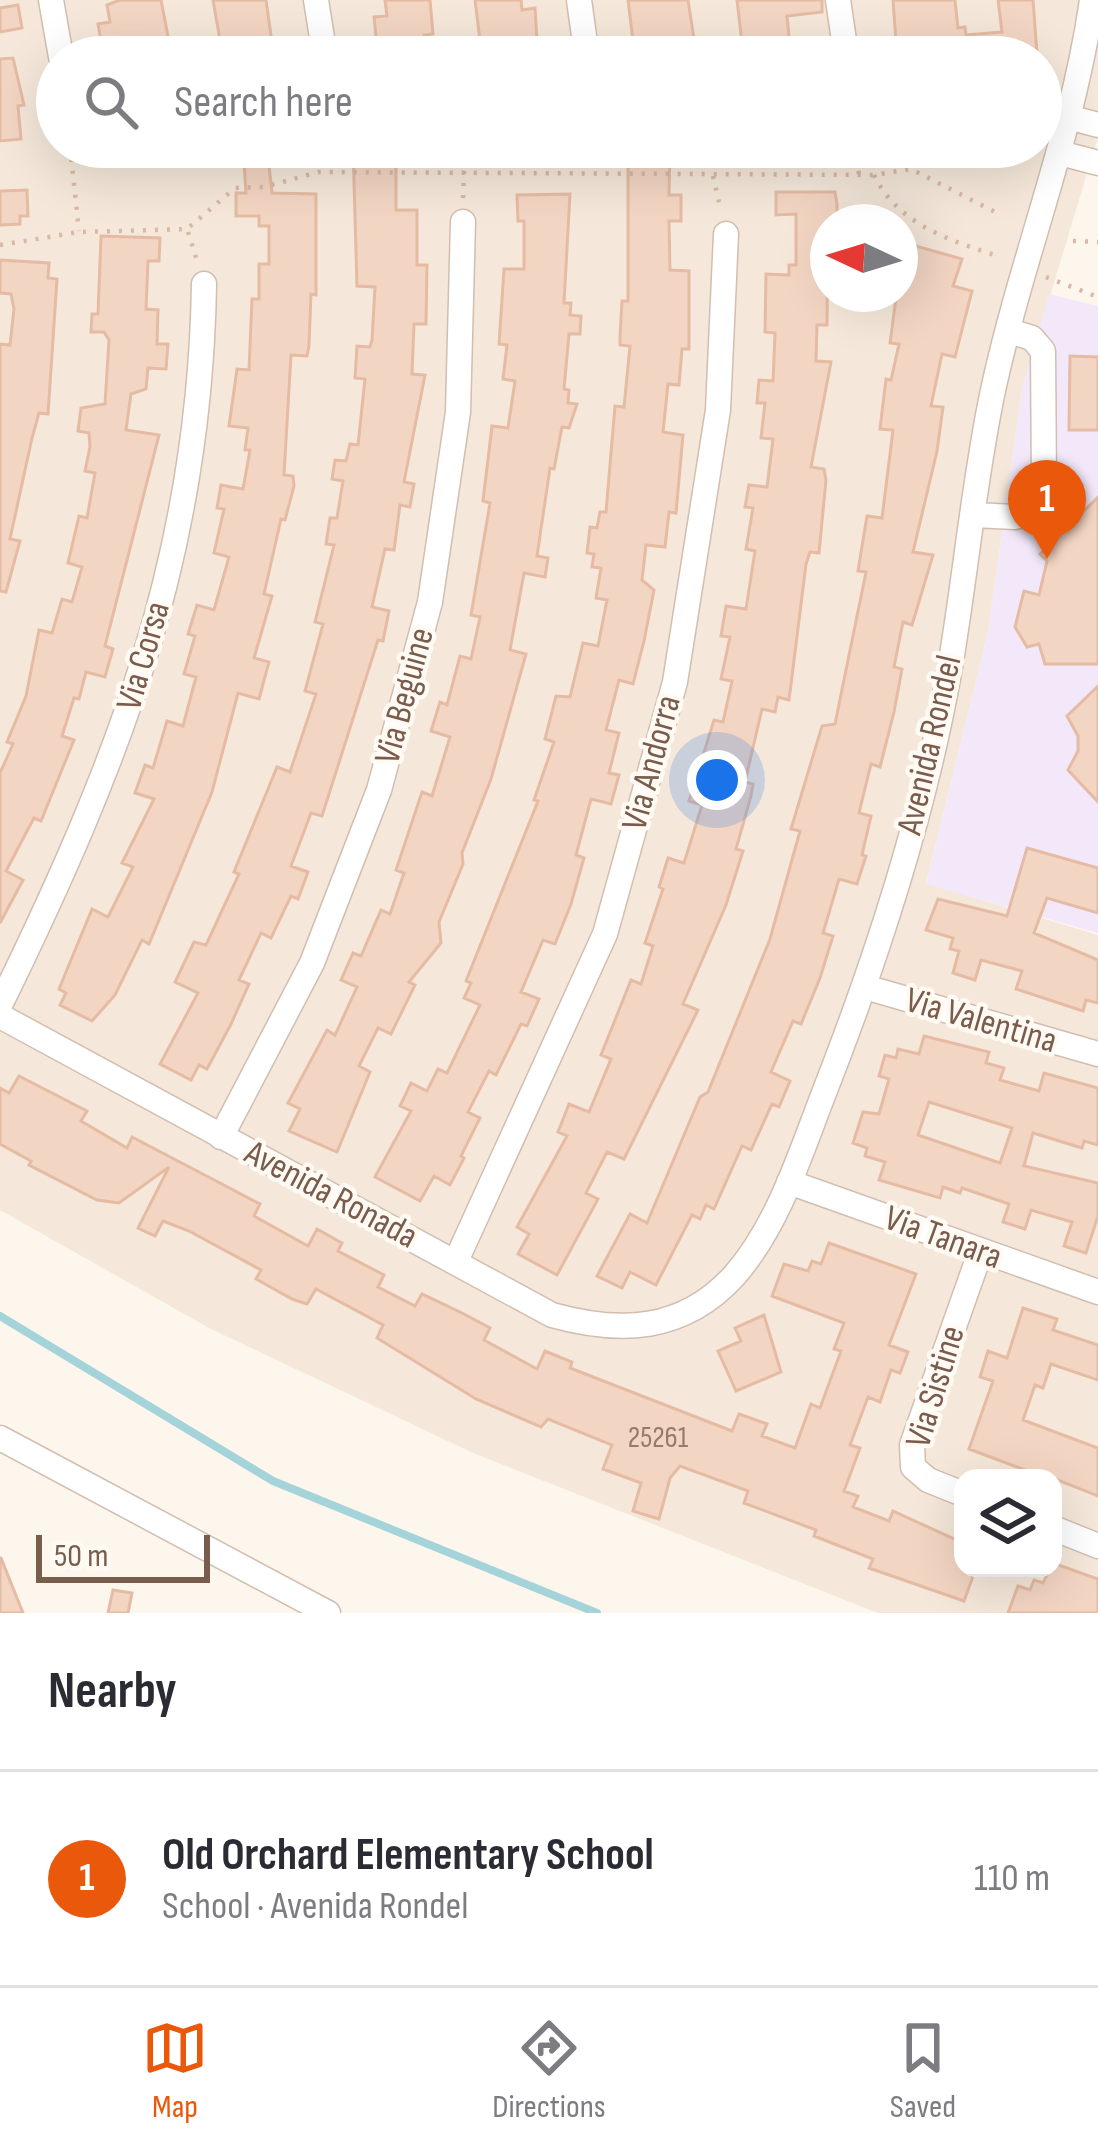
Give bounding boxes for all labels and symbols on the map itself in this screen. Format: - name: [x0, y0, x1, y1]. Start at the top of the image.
- north arrow: [810, 204, 918, 312]
- pin: 1: [1008, 460, 1086, 559]
- street label: Via Corsa: [108, 597, 180, 715]
- street label: Via Beguine: [366, 623, 444, 769]
- street label: Avenida Rondel: [888, 651, 971, 840]
- street label: Via Andorra: [613, 691, 691, 835]
- your location: [687, 750, 747, 810]
- street label: Via Valentina: [900, 979, 1062, 1063]
- street label: Avenida Ronada: [237, 1131, 425, 1258]
- street label: Via Tanara: [879, 1197, 1007, 1279]
- street label: Via Sistine: [897, 1321, 975, 1453]
- house number: 25261: [628, 1420, 689, 1456]
- scale bar: [36, 1529, 210, 1582]

